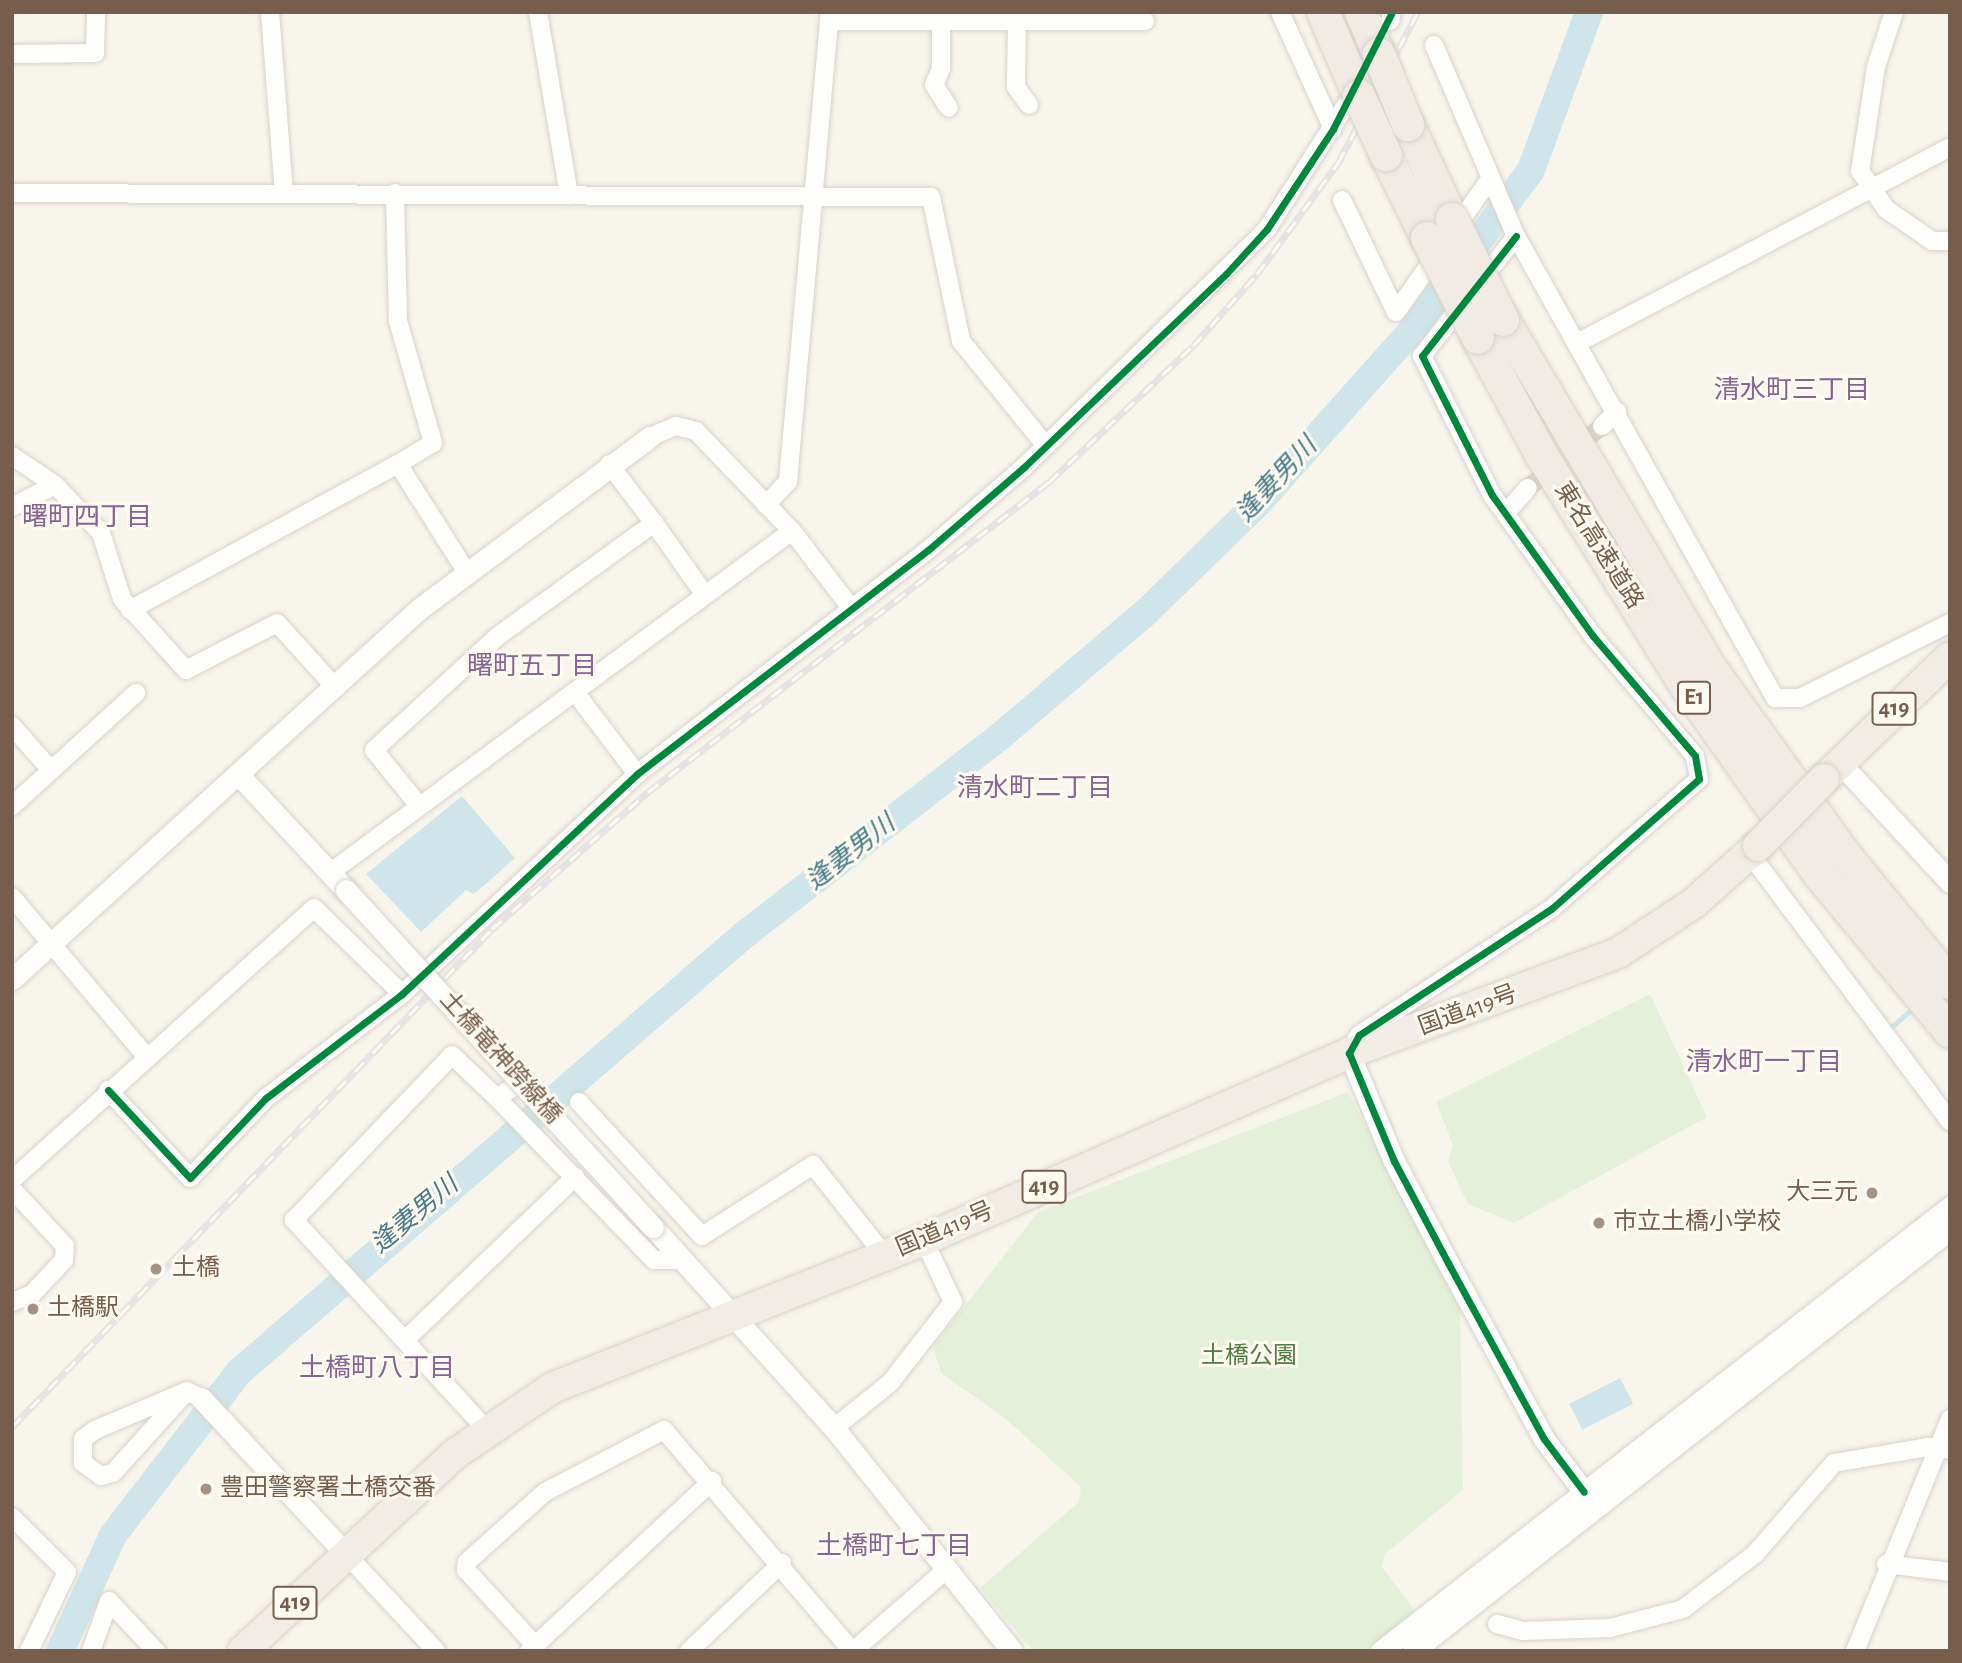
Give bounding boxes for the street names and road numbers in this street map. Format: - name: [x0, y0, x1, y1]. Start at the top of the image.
- street label: 東名高速道路: [1548, 477, 1648, 615]
- road number: E1: [1676, 678, 1712, 718]
- road number: 419: [1871, 690, 1917, 729]
- street label: 国道419号: [1415, 980, 1521, 1042]
- street label: 土橋竜神跨線橋: [433, 986, 567, 1130]
- road number: 419: [1021, 1168, 1067, 1206]
- street label: 国道419号: [892, 1197, 998, 1263]
- road number: 419: [272, 1584, 318, 1622]

